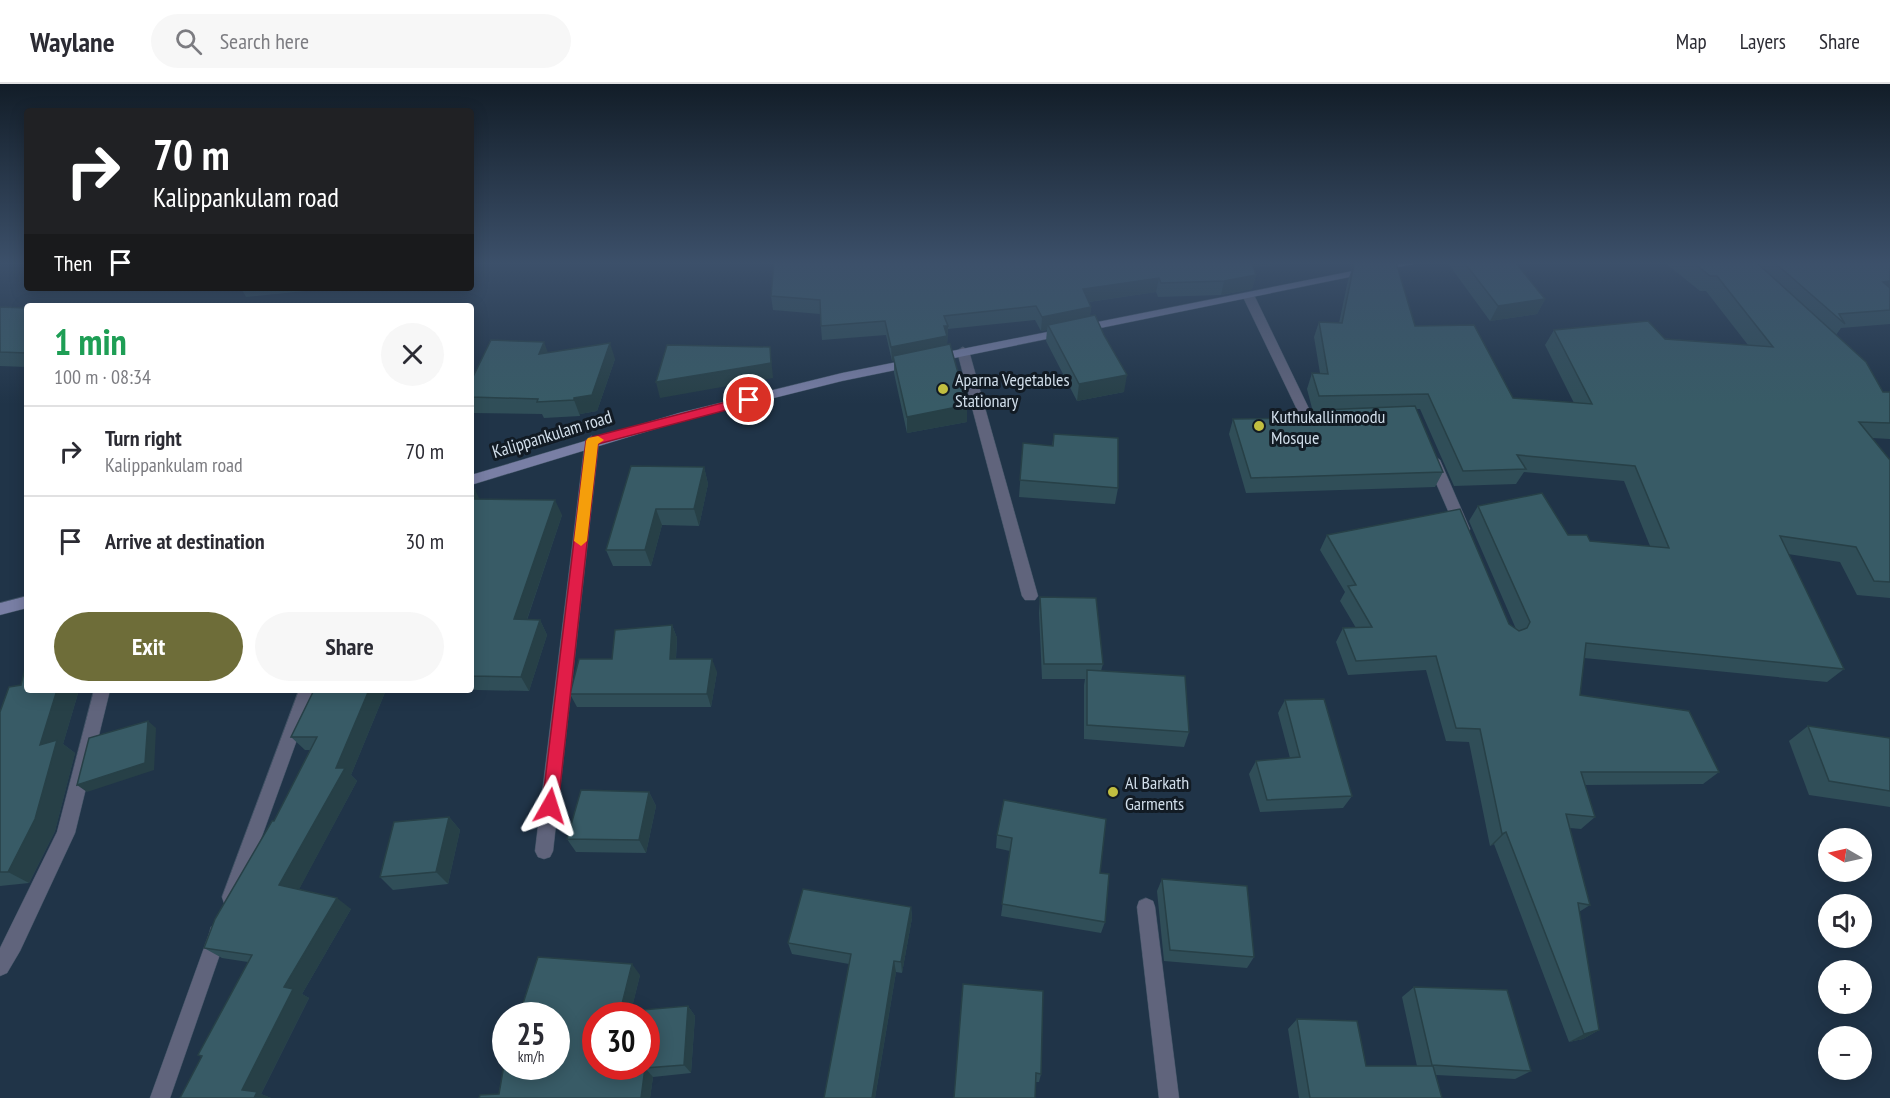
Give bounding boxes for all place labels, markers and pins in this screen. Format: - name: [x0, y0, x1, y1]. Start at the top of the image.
- place label: Aparna Vegetables Stationary: [955, 368, 1070, 412]
- pin: [723, 374, 774, 425]
- marker: Aparna Vegetables Stationary: [936, 382, 950, 396]
- place label: Kuthukallinmoodu Mosque: [1271, 405, 1385, 449]
- marker: Kuthukallinmoodu Mosque: [1252, 419, 1266, 433]
- place label: Al Barkath Garments: [1125, 771, 1189, 815]
- marker: Al Barkath Garments: [1106, 785, 1120, 799]

